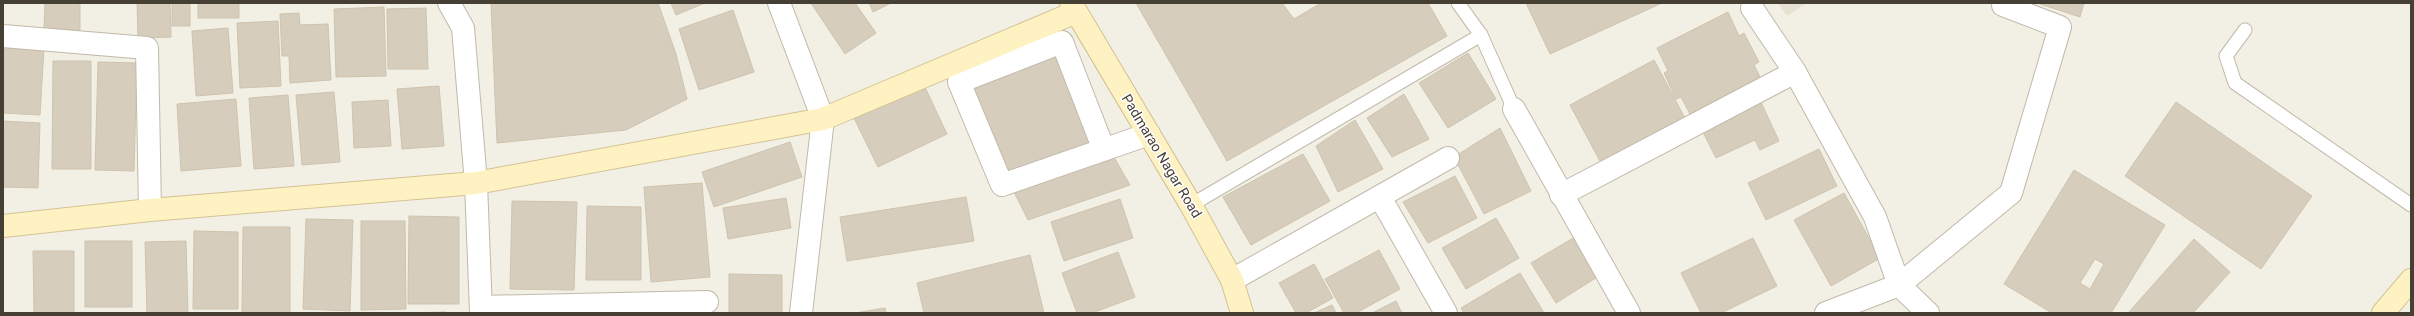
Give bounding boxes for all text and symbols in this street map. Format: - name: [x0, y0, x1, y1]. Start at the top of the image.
- street label: Padmarao Nagar Road: [1119, 91, 1205, 221]

